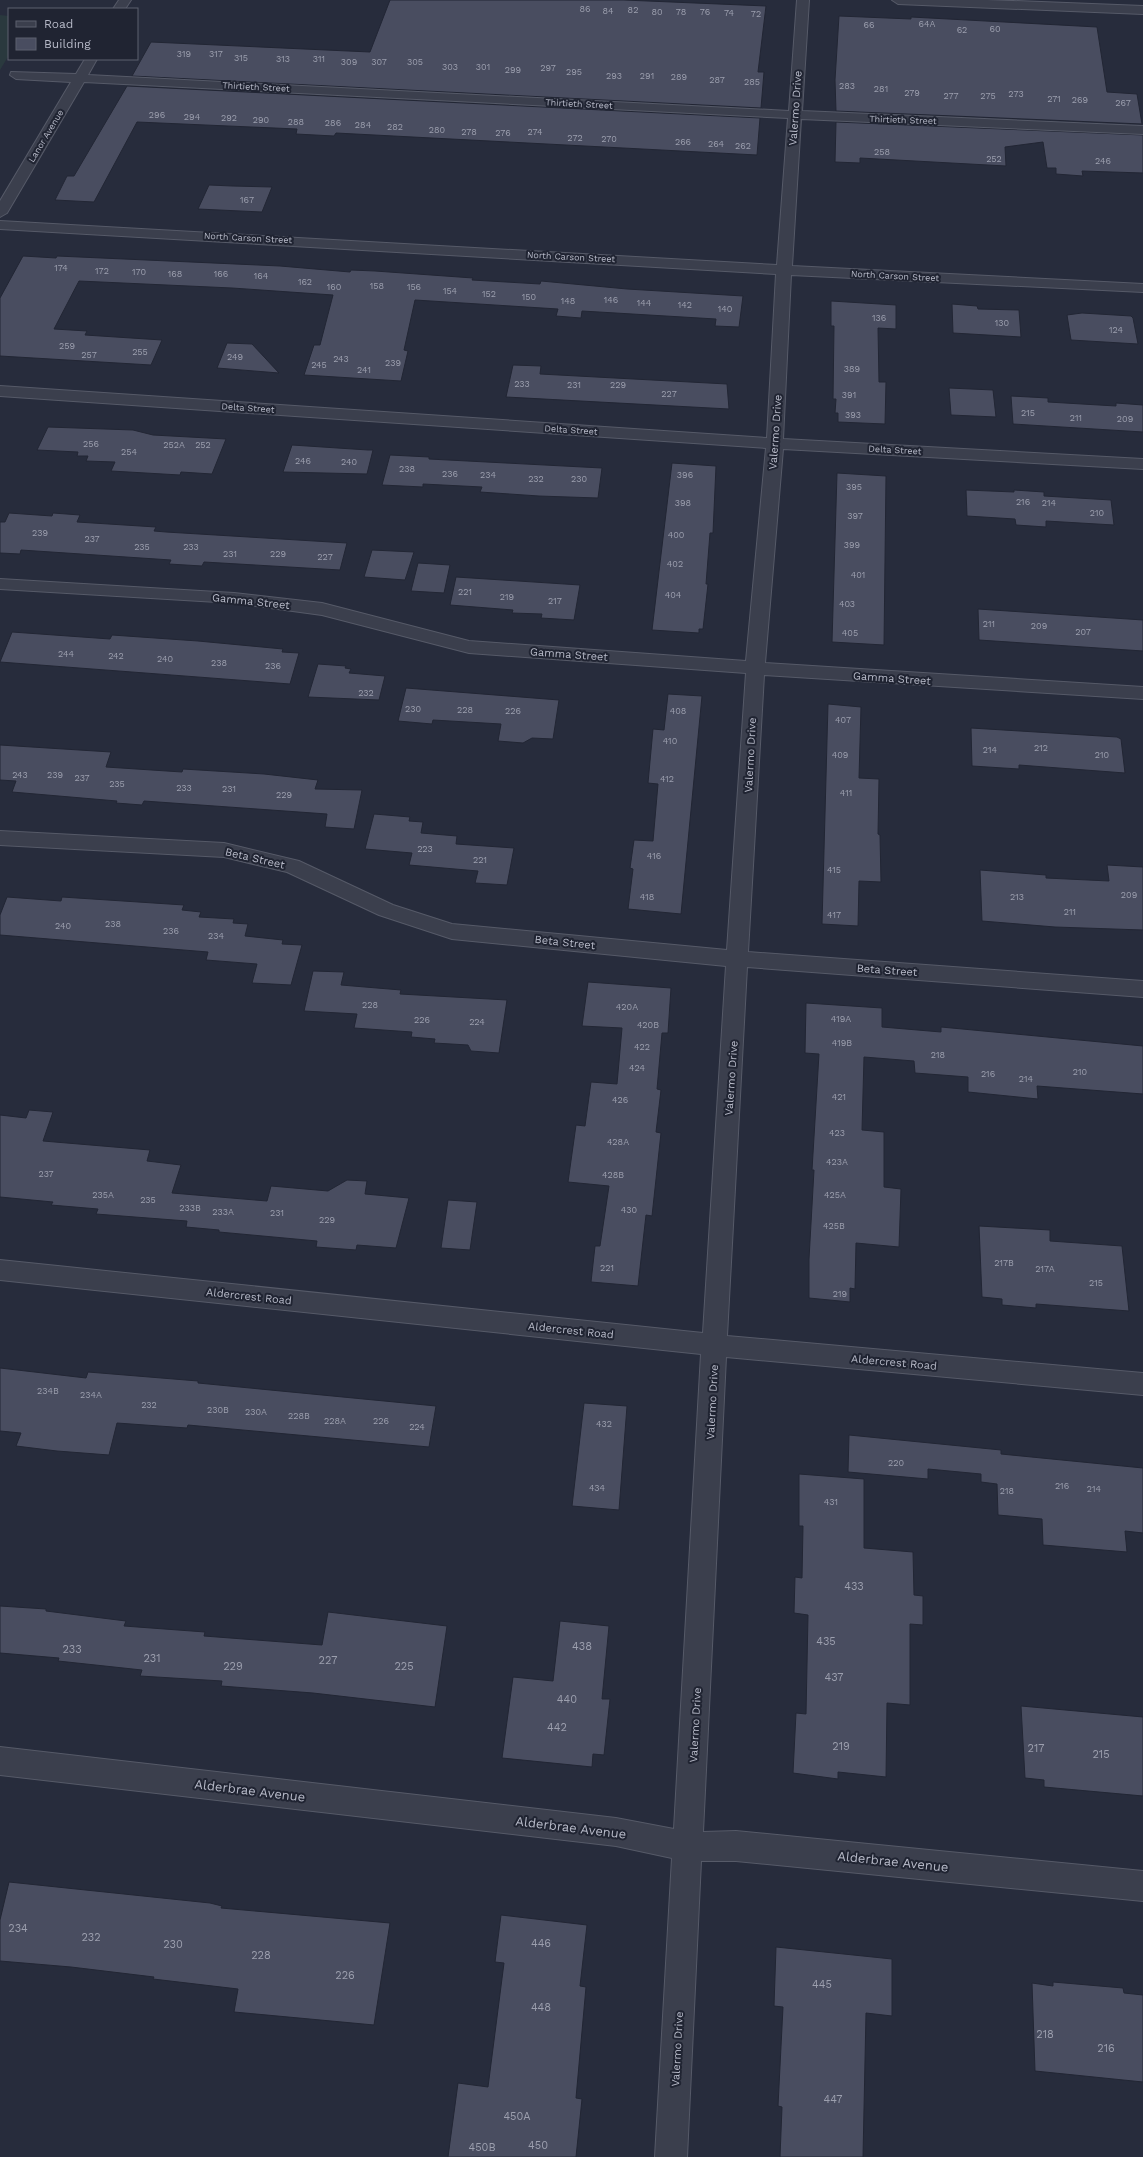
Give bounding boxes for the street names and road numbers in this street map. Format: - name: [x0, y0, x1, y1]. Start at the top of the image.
- street label: Valermo Drive: [786, 70, 805, 146]
- street label: Thirtieth Street: [222, 80, 290, 94]
- street label: Thirtieth Street: [545, 97, 613, 111]
- street label: Lanor Avenue: [26, 108, 66, 164]
- street label: Thirtieth Street: [869, 114, 937, 126]
- street label: North Carson Street: [204, 231, 293, 245]
- street label: North Carson Street: [527, 250, 616, 264]
- street label: North Carson Street: [851, 269, 940, 283]
- street label: Valermo Drive: [766, 394, 785, 470]
- street label: Delta Street: [221, 401, 275, 415]
- street label: Delta Street: [544, 423, 598, 437]
- street label: Delta Street: [868, 444, 922, 456]
- street label: Gamma Street: [211, 591, 291, 612]
- street label: Gamma Street: [530, 645, 609, 664]
- street label: Gamma Street: [853, 669, 932, 688]
- street label: Valermo Drive: [742, 717, 759, 793]
- street label: Beta Street: [224, 845, 286, 872]
- street label: Beta Street: [534, 933, 596, 952]
- street label: Beta Street: [856, 962, 918, 979]
- street label: Valermo Drive: [722, 1040, 741, 1116]
- street label: Aldercrest Road: [205, 1286, 292, 1307]
- street label: Aldercrest Road: [527, 1320, 614, 1341]
- street label: Aldercrest Road: [851, 1352, 937, 1373]
- street label: Valermo Drive: [704, 1364, 721, 1440]
- street label: Valermo Drive: [687, 1687, 704, 1763]
- street label: Alderbrae Avenue: [194, 1776, 306, 1805]
- street label: Alderbrae Avenue: [515, 1813, 627, 1842]
- street label: Alderbrae Avenue: [837, 1848, 949, 1875]
- street label: Valermo Drive: [669, 2011, 686, 2087]

